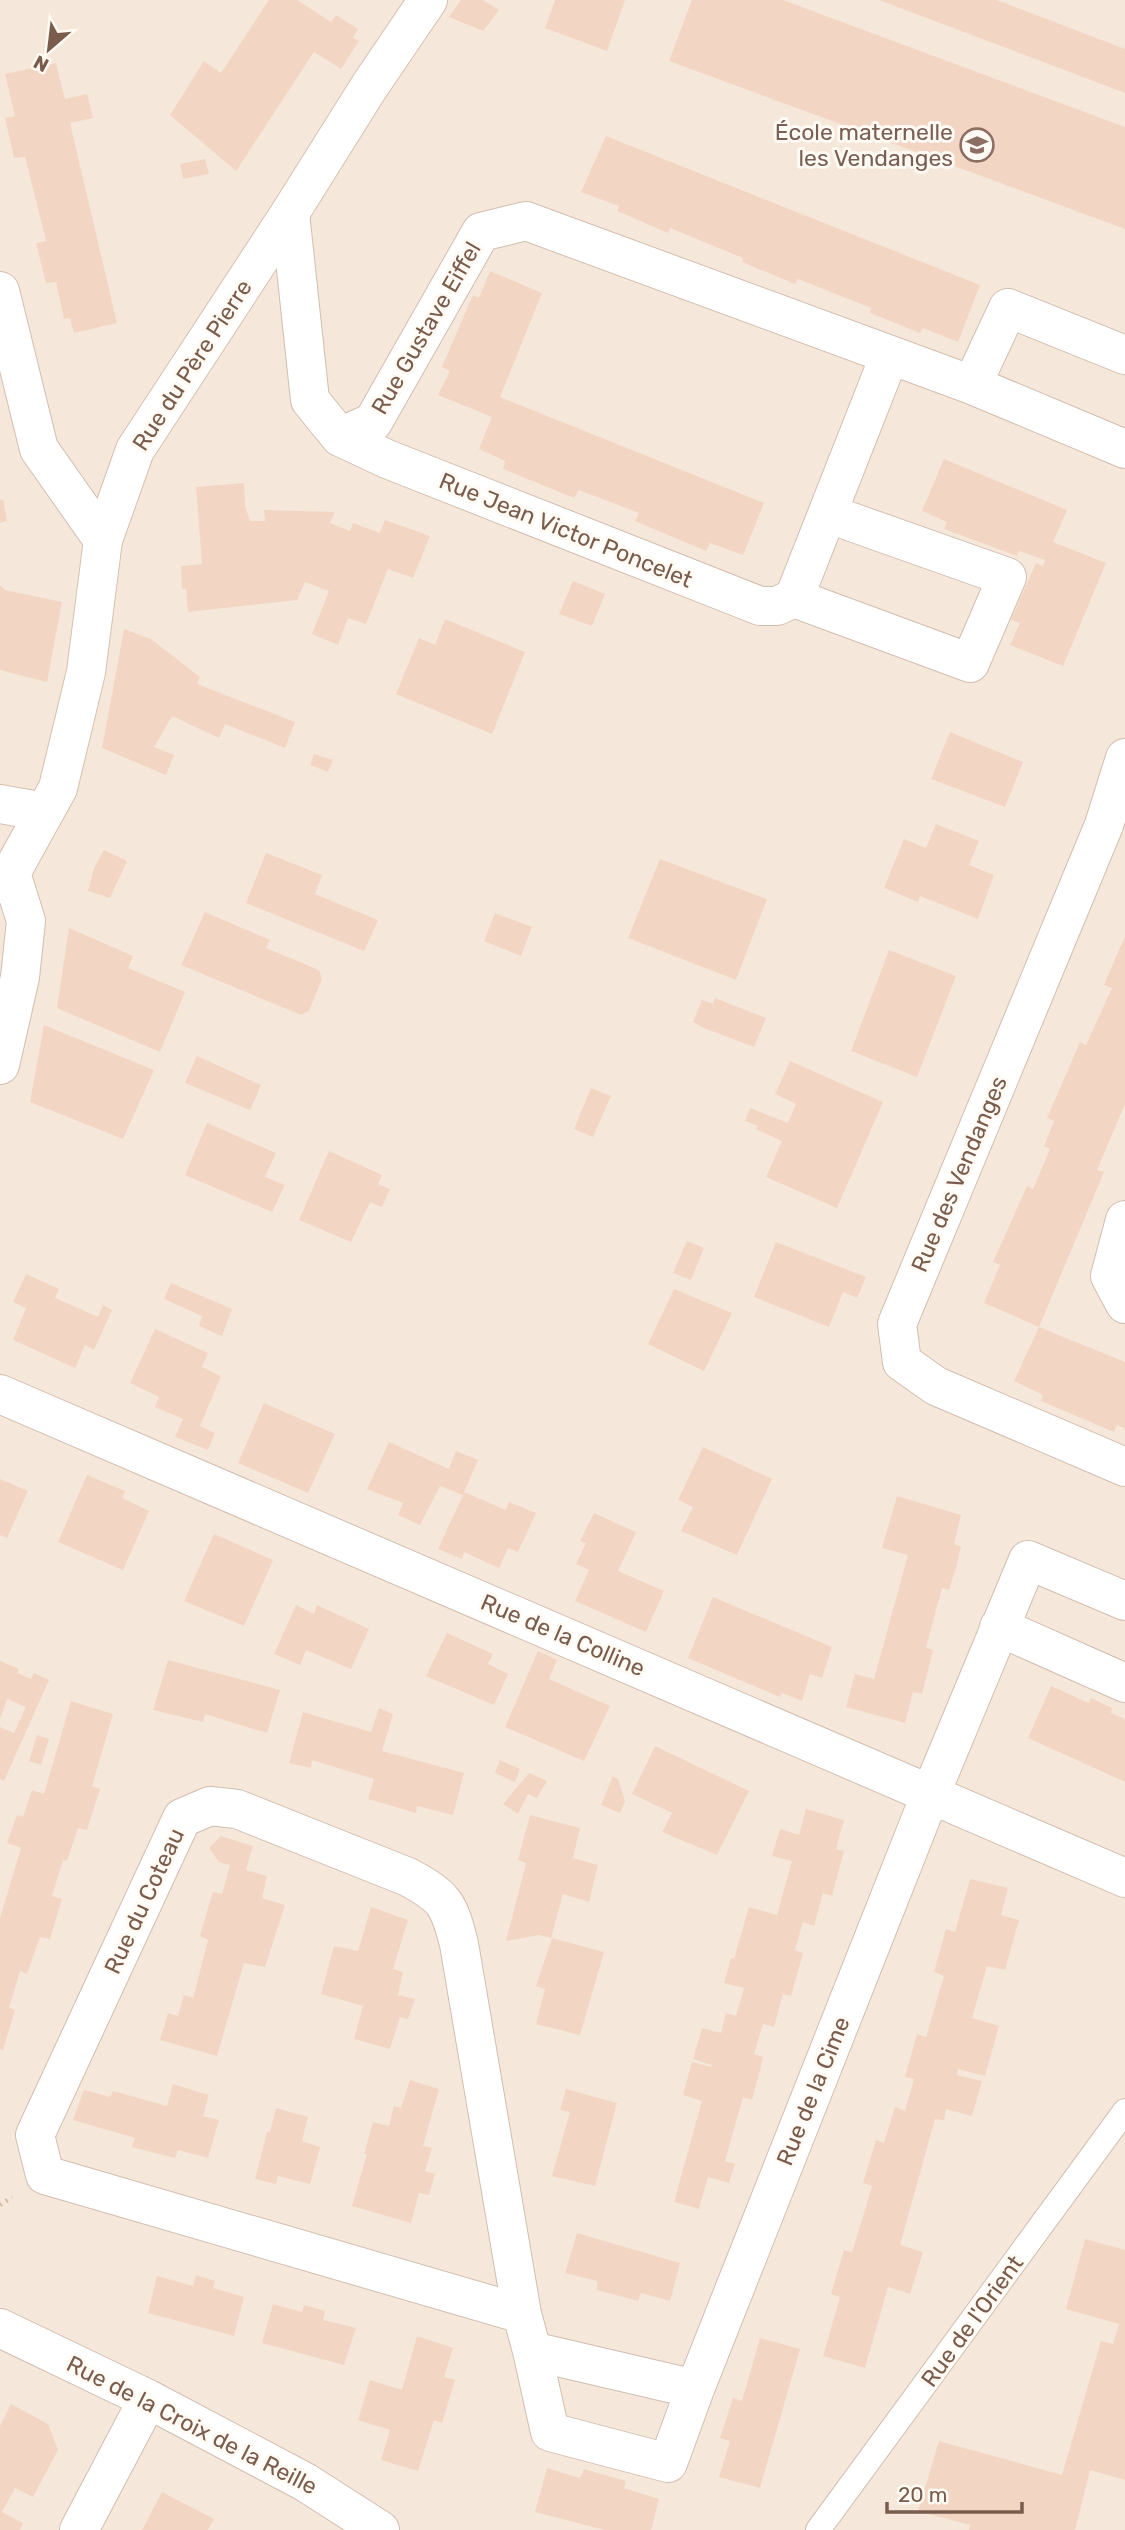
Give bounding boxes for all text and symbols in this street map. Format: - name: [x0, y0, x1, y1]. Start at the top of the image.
- north arrow: [14, 14, 84, 84]
- text: N: [30, 50, 53, 77]
- place label: École maternelle les Vendanges: [775, 118, 953, 172]
- school or university icon: École maternelle les Vendanges: [958, 126, 996, 164]
- street label: Rue Gustave Eiffel: [365, 237, 487, 419]
- street label: Rue du Père Pierre: [126, 274, 258, 456]
- street label: Rue Jean Victor Poncelet: [435, 466, 697, 594]
- street label: Rue des Vendanges: [905, 1072, 1013, 1276]
- street label: Rue de la Colline: [477, 1588, 649, 1682]
- street label: Rue du Coteau: [98, 1824, 190, 1978]
- street label: Rue de la Cime: [770, 2013, 856, 2169]
- street label: Rue de l'Orient: [915, 2250, 1029, 2392]
- street label: Rue de la Croix de la Reille: [62, 2349, 322, 2501]
- scale bar: [887, 2470, 1022, 2514]
- text: 20 m: [898, 2482, 947, 2507]

